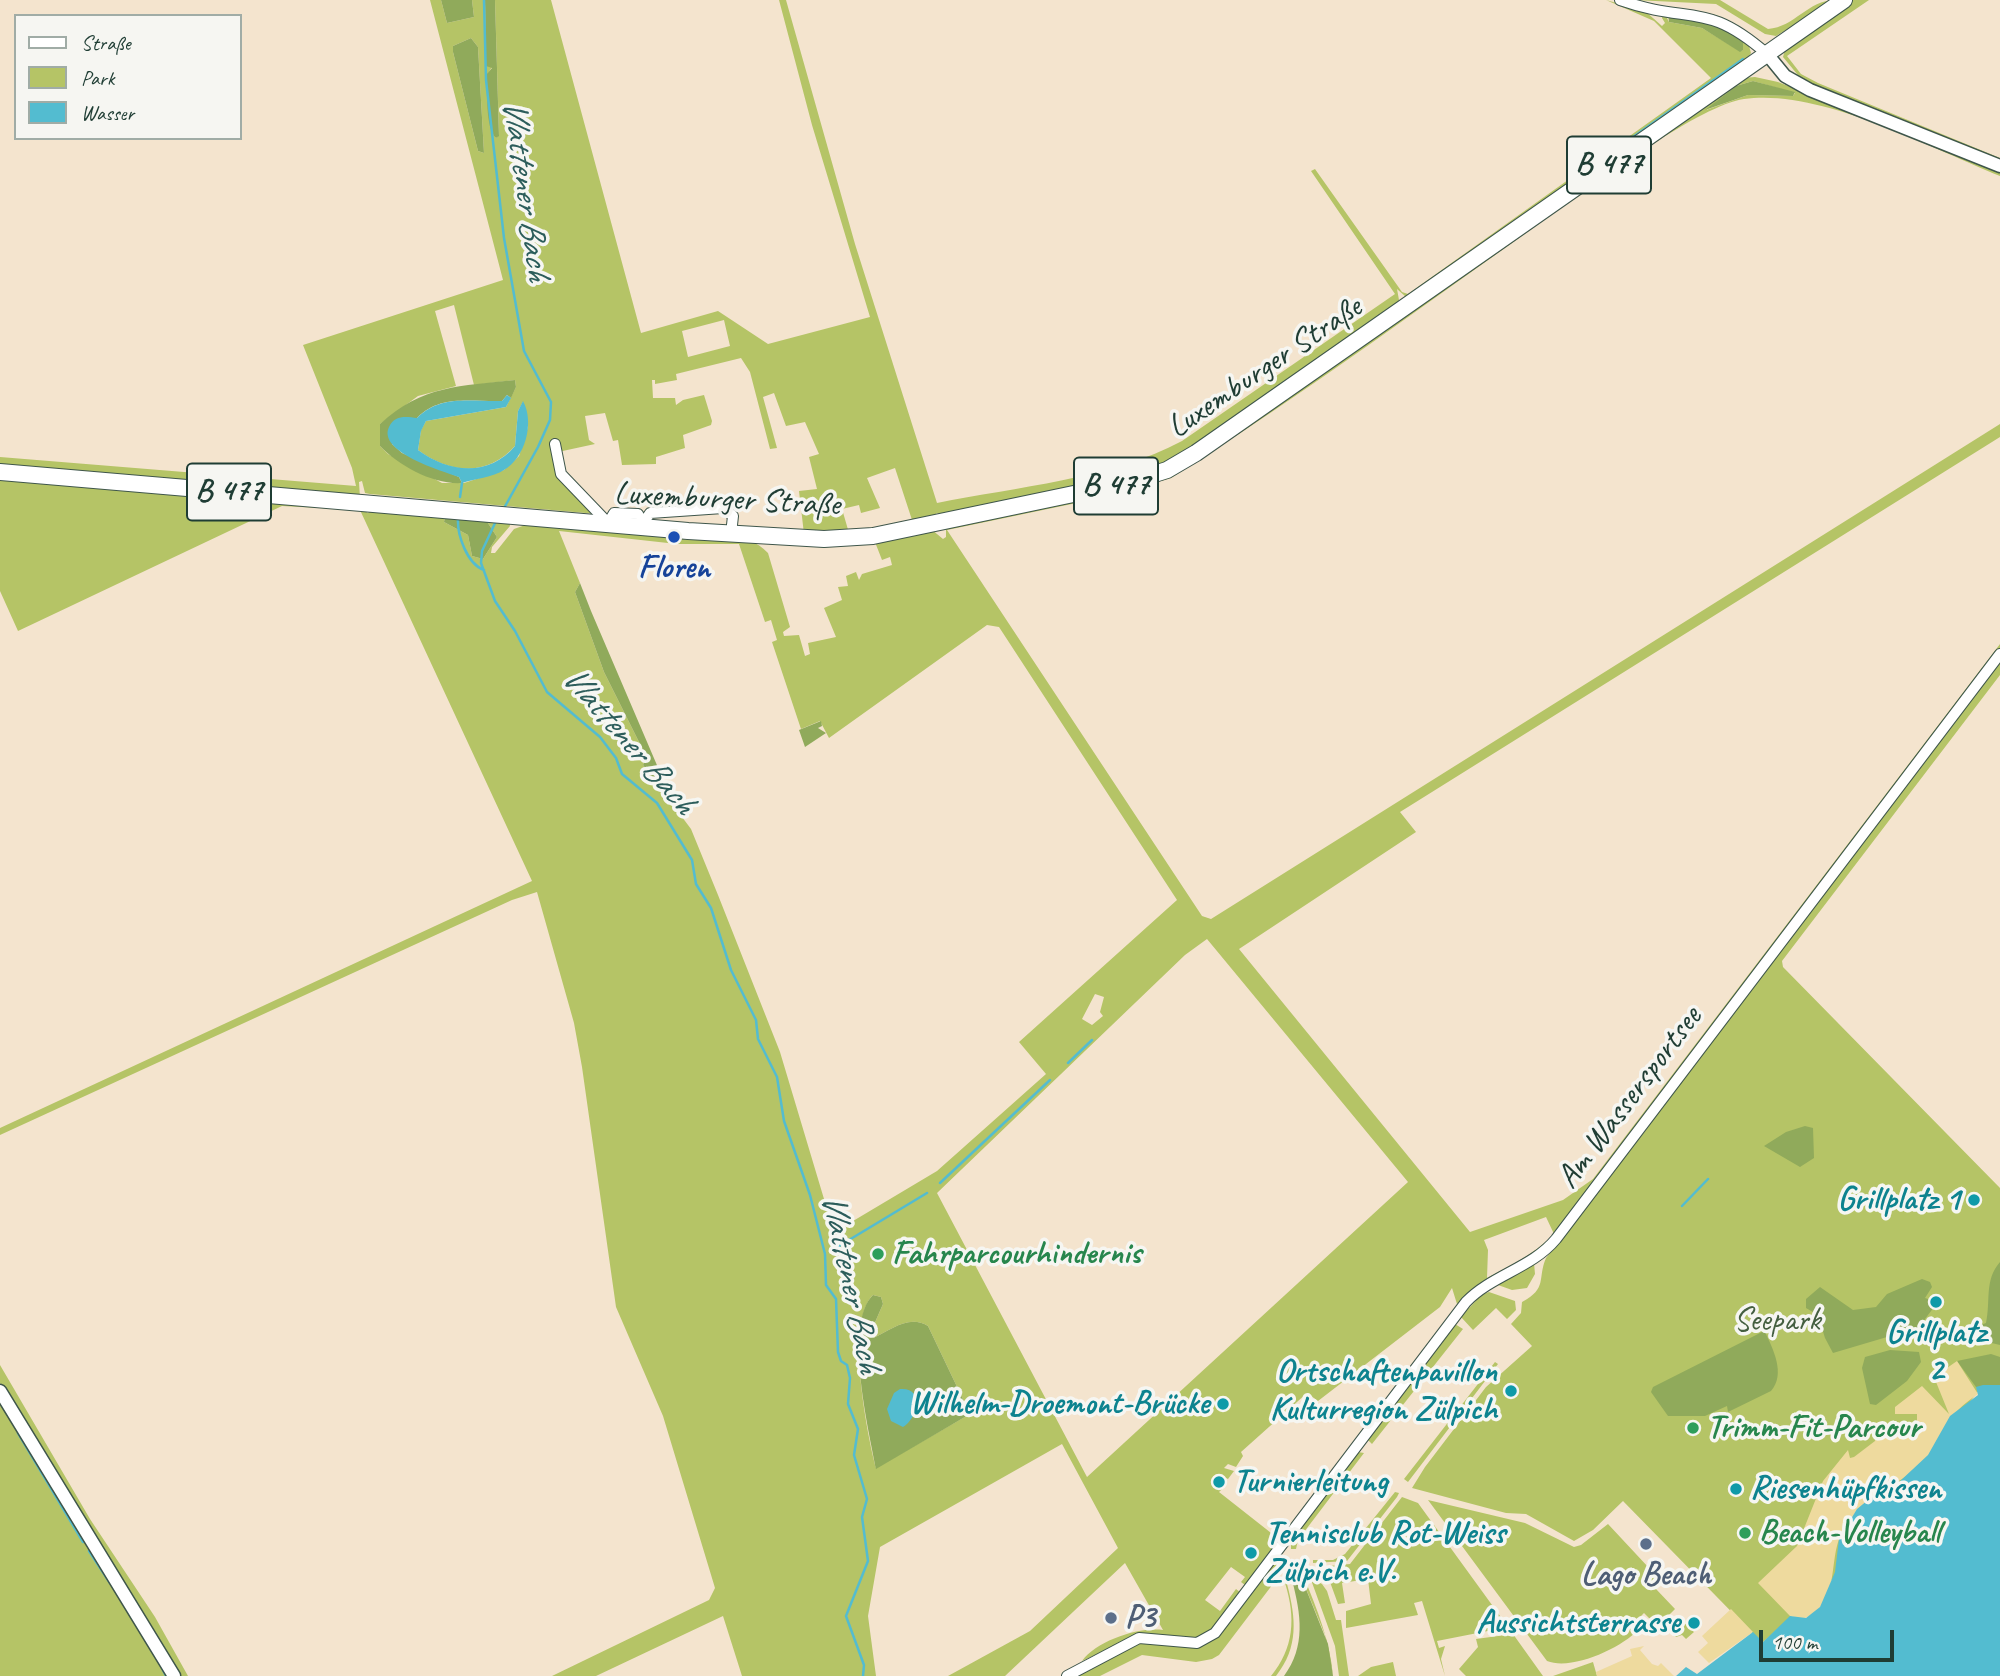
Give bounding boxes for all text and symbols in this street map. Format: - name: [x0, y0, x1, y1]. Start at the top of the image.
- legend: [14, 14, 242, 140]
- text: Straße: [81, 30, 131, 56]
- text: Park: [81, 65, 114, 91]
- water label: Vlattener Bach: [491, 97, 559, 283]
- text: Wasser: [81, 100, 134, 126]
- road number: B 477: [1567, 136, 1651, 194]
- street label: Luxemburger Straße: [1160, 288, 1370, 448]
- road number: B 477: [1074, 458, 1158, 514]
- road number: B 477: [187, 464, 271, 520]
- street label: Luxemburger Straße: [613, 474, 841, 526]
- marker: Floren: [666, 529, 682, 545]
- place label: Floren: [638, 548, 710, 588]
- water label: Vlattener Bach: [552, 658, 704, 824]
- street label: Am Wassersportsee: [1549, 999, 1711, 1197]
- place label: Grillplatz 1: [1837, 1180, 1960, 1220]
- water label: Vlattener Bach: [810, 1189, 890, 1377]
- marker: Grillplatz 1: [1966, 1192, 1982, 1208]
- place label: Fahrparcourhindernis: [892, 1234, 1141, 1274]
- marker: Fahrparcourhindernis: [870, 1246, 886, 1262]
- marker: Grillplatz 2: [1928, 1294, 1944, 1310]
- park label: Seepark: [1734, 1301, 1820, 1341]
- place label: Grillplatz 2: [1886, 1313, 1986, 1391]
- place label: Ortschaftenpavillon Kulturregion Zülpich: [1270, 1352, 1497, 1430]
- marker: Ortschaftenpavillon Kulturregion Zülpich: [1503, 1383, 1519, 1399]
- place label: Wilhelm-Droemont-Brücke: [910, 1384, 1209, 1424]
- marker: Wilhelm-Droemont-Brücke: [1215, 1396, 1231, 1412]
- place label: Trimm-Fit-Parcour: [1707, 1408, 1920, 1448]
- marker: Trimm-Fit-Parcour: [1685, 1420, 1701, 1436]
- place label: Turnierleitung: [1233, 1462, 1387, 1502]
- place label: Riesenhüpfkissen: [1750, 1469, 1941, 1509]
- marker: Turnierleitung: [1211, 1474, 1227, 1490]
- marker: Riesenhüpfkissen: [1728, 1481, 1744, 1497]
- place label: Beach-Volleyball: [1759, 1513, 1940, 1553]
- place label: Tennisclub Rot-Weiss Zülpich e.V.: [1265, 1514, 1505, 1592]
- marker: Beach-Volleyball: [1737, 1525, 1753, 1541]
- marker: Lago Beach: [1638, 1536, 1654, 1552]
- marker: Tennisclub Rot-Weiss Zülpich e.V.: [1243, 1545, 1259, 1561]
- place label: Lago Beach: [1581, 1555, 1711, 1595]
- place label: P3: [1125, 1598, 1155, 1638]
- place label: Aussichtsterrasse: [1476, 1603, 1680, 1643]
- marker: P3: [1103, 1610, 1119, 1626]
- marker: Aussichtsterrasse: [1686, 1615, 1702, 1631]
- scale bar: [1762, 1616, 1897, 1660]
- text: 100 m: [1772, 1629, 1817, 1655]

